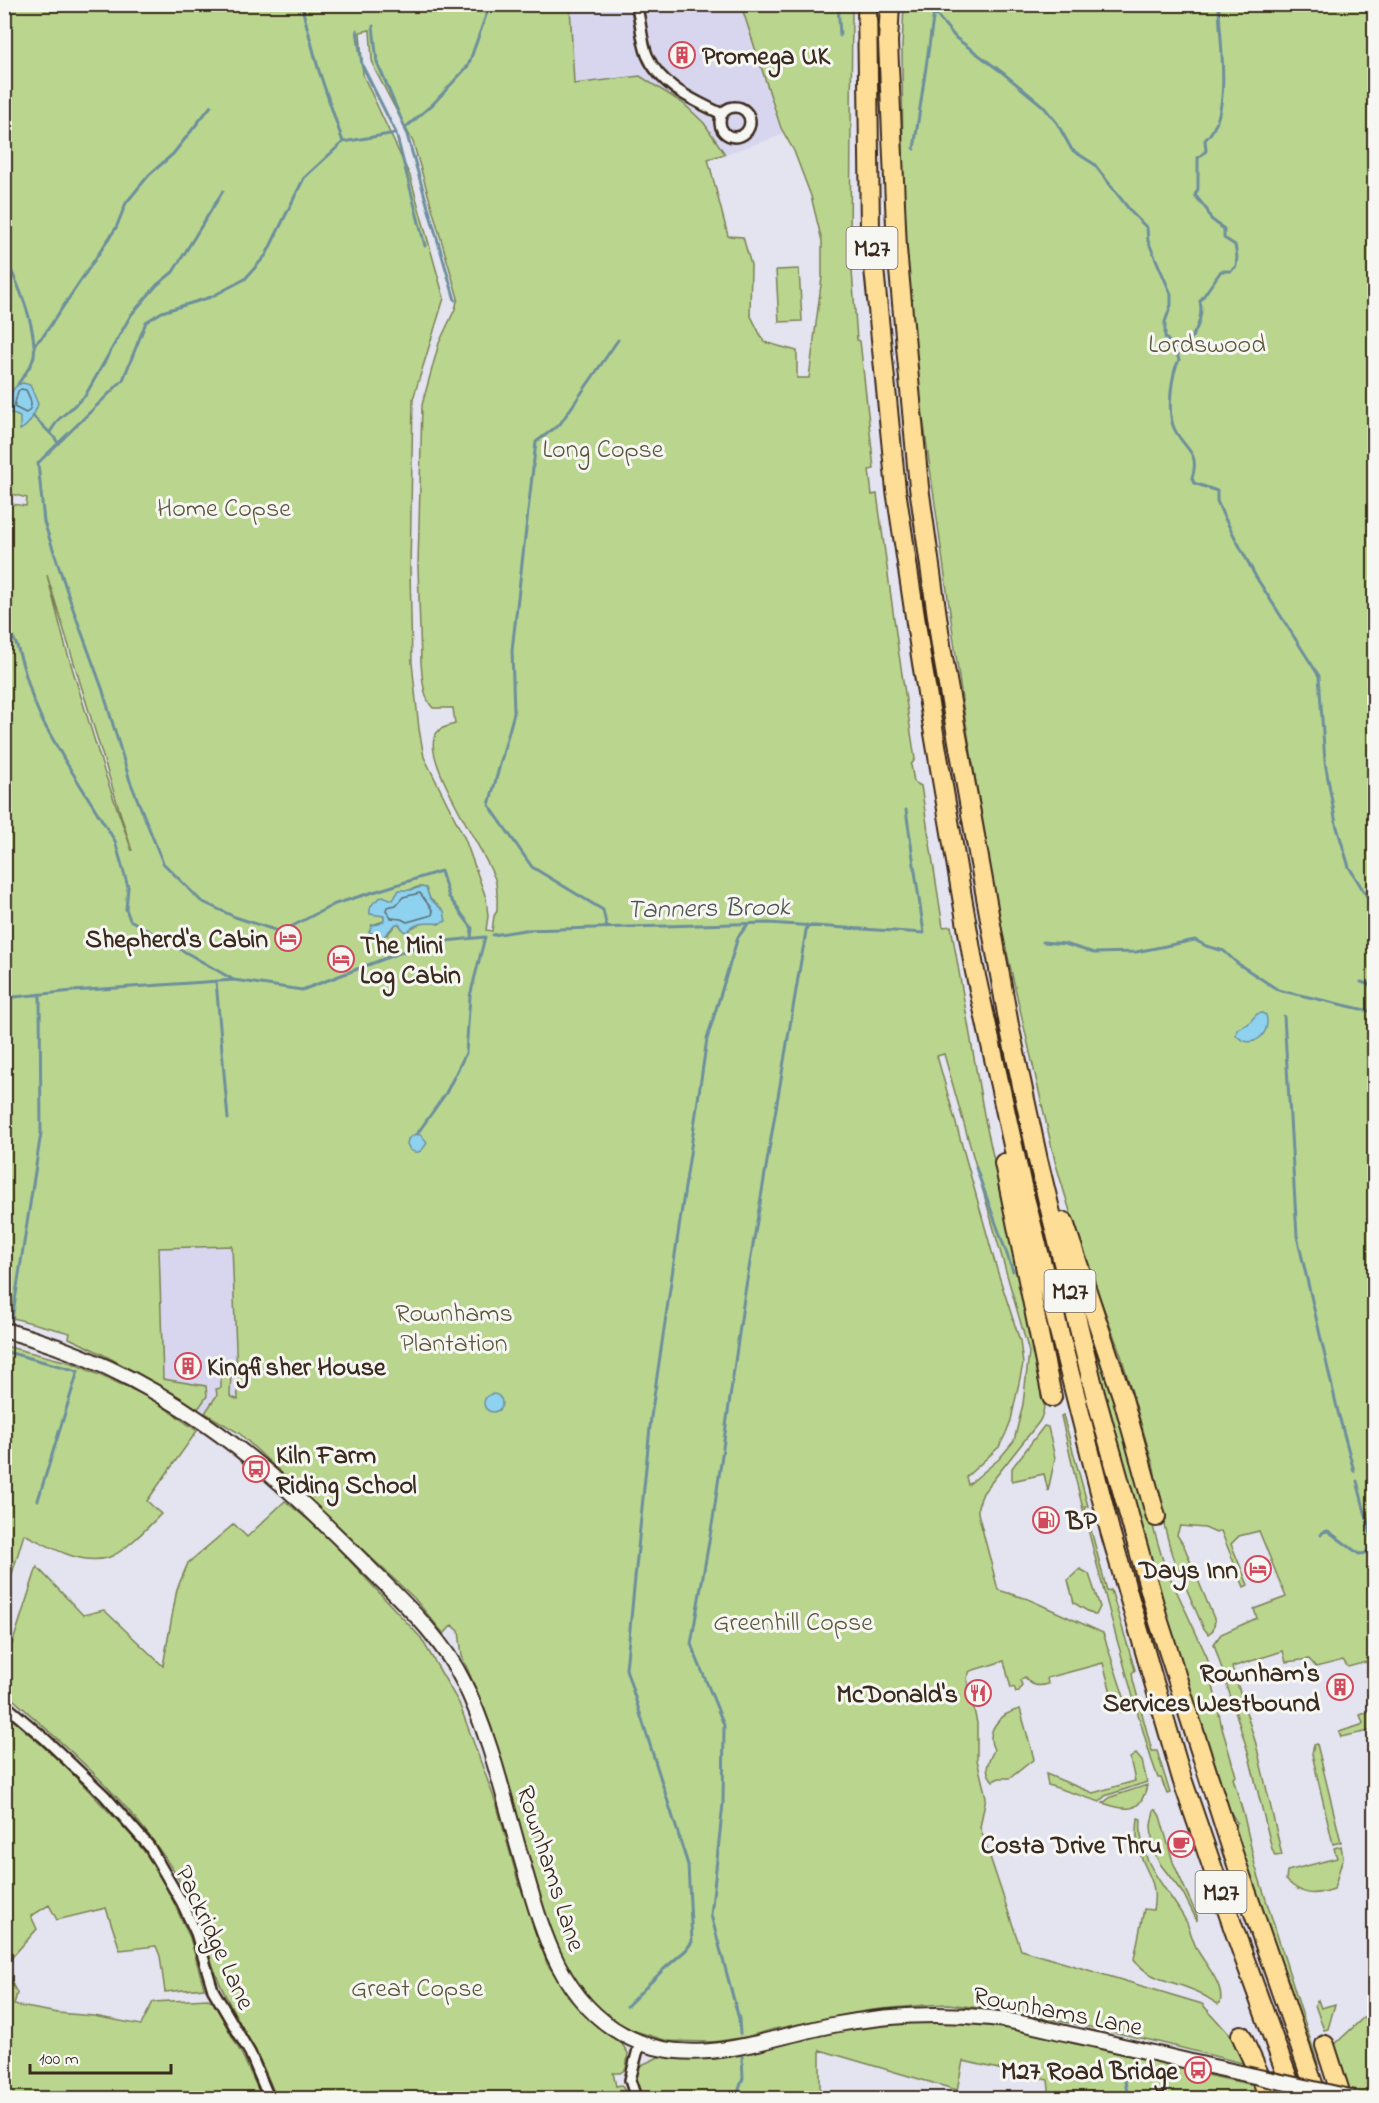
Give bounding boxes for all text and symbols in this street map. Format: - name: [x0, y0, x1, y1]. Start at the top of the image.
- place label: Promega UK: [702, 39, 832, 78]
- building icon: Promega UK: [667, 40, 697, 70]
- road number: M27: [846, 227, 898, 269]
- park label: Lordswood: [1148, 327, 1266, 365]
- park label: Long Copse: [543, 432, 664, 470]
- park label: Home Copse: [157, 491, 291, 529]
- water label: Tanners Brook: [626, 889, 791, 930]
- place label: Shepherd's Cabin: [85, 922, 268, 960]
- hotel icon: Shepherd's Cabin: [273, 923, 303, 953]
- place label: The Mini Log Cabin: [360, 928, 461, 997]
- hotel icon: The Mini Log Cabin: [326, 944, 356, 974]
- road number: M27: [1044, 1270, 1096, 1312]
- park label: Rownhams Plantation: [395, 1296, 513, 1364]
- place label: Kingfisher House: [207, 1350, 387, 1389]
- building icon: Kingfisher House: [173, 1351, 203, 1381]
- place label: Kiln Farm Riding School: [276, 1438, 417, 1507]
- bus stop icon: Kiln Farm Riding School: [241, 1454, 271, 1484]
- place label: BP: [1065, 1504, 1097, 1542]
- fuel station icon: BP: [1031, 1505, 1061, 1535]
- place label: Days Inn: [1138, 1553, 1238, 1591]
- hotel icon: Days Inn: [1243, 1554, 1273, 1584]
- park label: Greenhill Copse: [713, 1605, 873, 1643]
- place label: Rownham's Services Westbound: [1103, 1656, 1320, 1724]
- building icon: Rownham's Services Westbound: [1325, 1672, 1355, 1702]
- place label: McDonald's: [836, 1677, 958, 1715]
- restaurant icon: McDonald's: [963, 1678, 993, 1708]
- street label: Rownhams Lane: [504, 1781, 594, 1957]
- place label: Costa Drive Thru: [981, 1828, 1162, 1866]
- cafe icon: Costa Drive Thru: [1166, 1829, 1196, 1859]
- street label: Packridge Lane: [163, 1860, 264, 2017]
- road number: M27: [1196, 1871, 1246, 1913]
- park label: Great Copse: [351, 1971, 483, 2009]
- street label: Rownhams Lane: [969, 1978, 1146, 2048]
- scale bar: [30, 2037, 171, 2075]
- text: 100 m: [39, 2047, 79, 2073]
- place label: M27 Road Bridge: [1001, 2054, 1179, 2093]
- bus stop icon: M27 Road Bridge: [1183, 2055, 1213, 2085]

